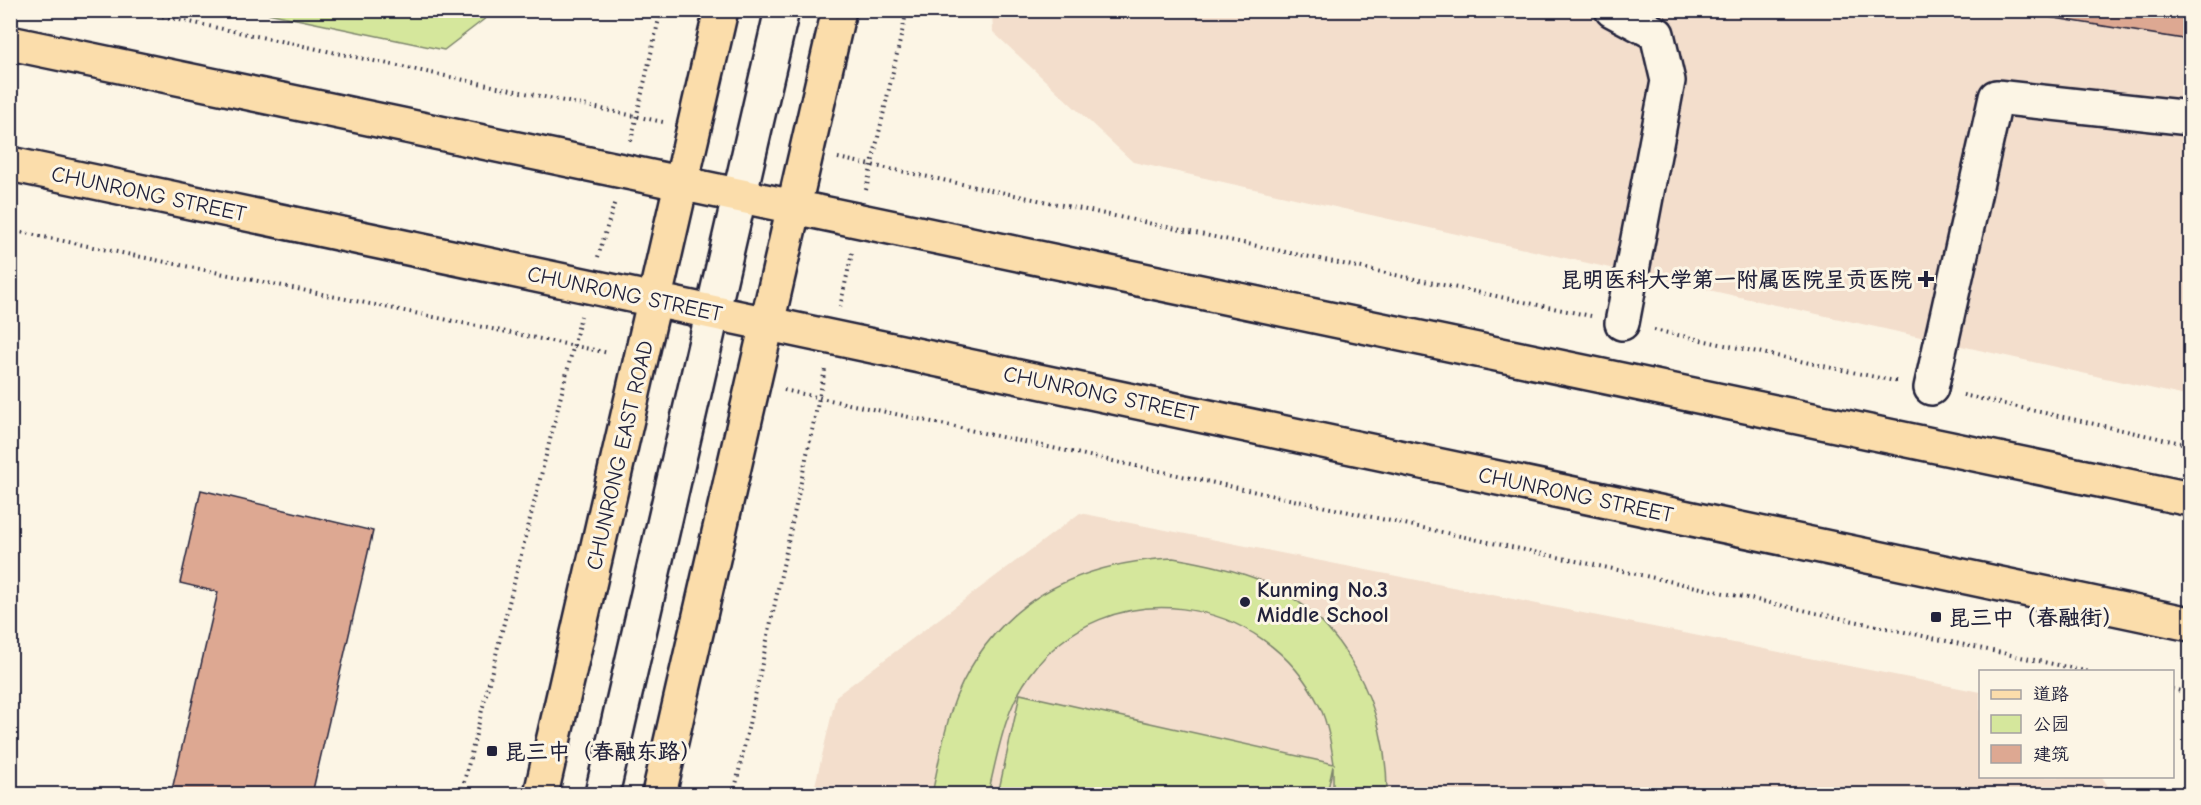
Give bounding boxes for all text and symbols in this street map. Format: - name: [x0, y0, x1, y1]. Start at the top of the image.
- street label: CHUNRONG STREET: [49, 161, 249, 227]
- street label: CHUNRONG STREET: [525, 261, 725, 327]
- place label: 昆明医科大学第一附属医院呈贡医院: [1560, 267, 1912, 293]
- marker: 昆明医科大学第一附属医院呈贡医院: [1917, 270, 1935, 288]
- street label: CHUNRONG EAST ROAD: [581, 338, 659, 573]
- street label: CHUNRONG STREET: [1001, 361, 1201, 427]
- street label: CHUNRONG STREET: [1476, 462, 1676, 528]
- place label: Kunming No.3 Middle School: [1257, 577, 1389, 628]
- marker: Kunming No.3 Middle School: [1238, 595, 1252, 609]
- place label: 昆三中（春融街）: [1948, 605, 2124, 631]
- marker: 昆三中（春融街）: [1929, 610, 1943, 624]
- legend: [1979, 670, 2174, 778]
- text: 道路: [2033, 684, 2069, 705]
- text: 公园: [2033, 714, 2069, 735]
- place label: 昆三中（春融东路）: [504, 739, 702, 765]
- marker: 昆三中（春融东路）: [485, 744, 499, 758]
- text: 建筑: [2033, 744, 2069, 765]

